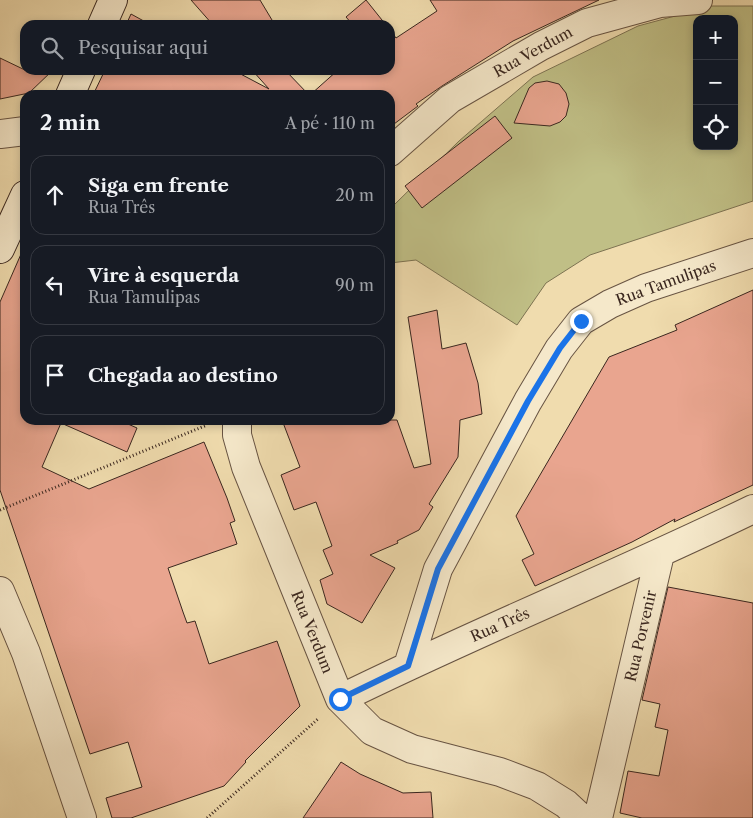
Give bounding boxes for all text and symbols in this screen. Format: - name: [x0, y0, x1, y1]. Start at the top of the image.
- map controls: [693, 15, 738, 150]
- button: +: [693, 15, 738, 60]
- search box: [20, 20, 395, 75]
- street label: Rua Verdum: [490, 22, 576, 81]
- icon: search: [38, 34, 66, 62]
- text: Pesquisar aqui: [78, 36, 208, 59]
- button: −: [693, 60, 738, 105]
- button: locate: [693, 105, 738, 150]
- text: 2 min: [40, 110, 100, 135]
- text: A pé · 110 m: [285, 113, 375, 133]
- text: Siga em frente: [88, 174, 229, 197]
- icon: ahead: [41, 181, 69, 209]
- text: 20 m: [335, 185, 374, 205]
- text: Rua Três: [88, 197, 155, 217]
- street label: Rua Tamulipas: [613, 256, 719, 309]
- text: Vire à esquerda: [88, 264, 239, 287]
- icon: left: [41, 271, 69, 299]
- text: 90 m: [335, 275, 374, 295]
- text: Rua Tamulipas: [88, 287, 200, 307]
- route end: [570, 310, 593, 333]
- icon: arrive: [41, 361, 69, 389]
- text: Chegada ao destino: [88, 364, 278, 387]
- street label: Rua Verdum: [287, 588, 338, 676]
- street label: Rua Porvenir: [621, 588, 660, 684]
- street label: Rua Três: [467, 603, 532, 646]
- route start: [329, 688, 352, 711]

